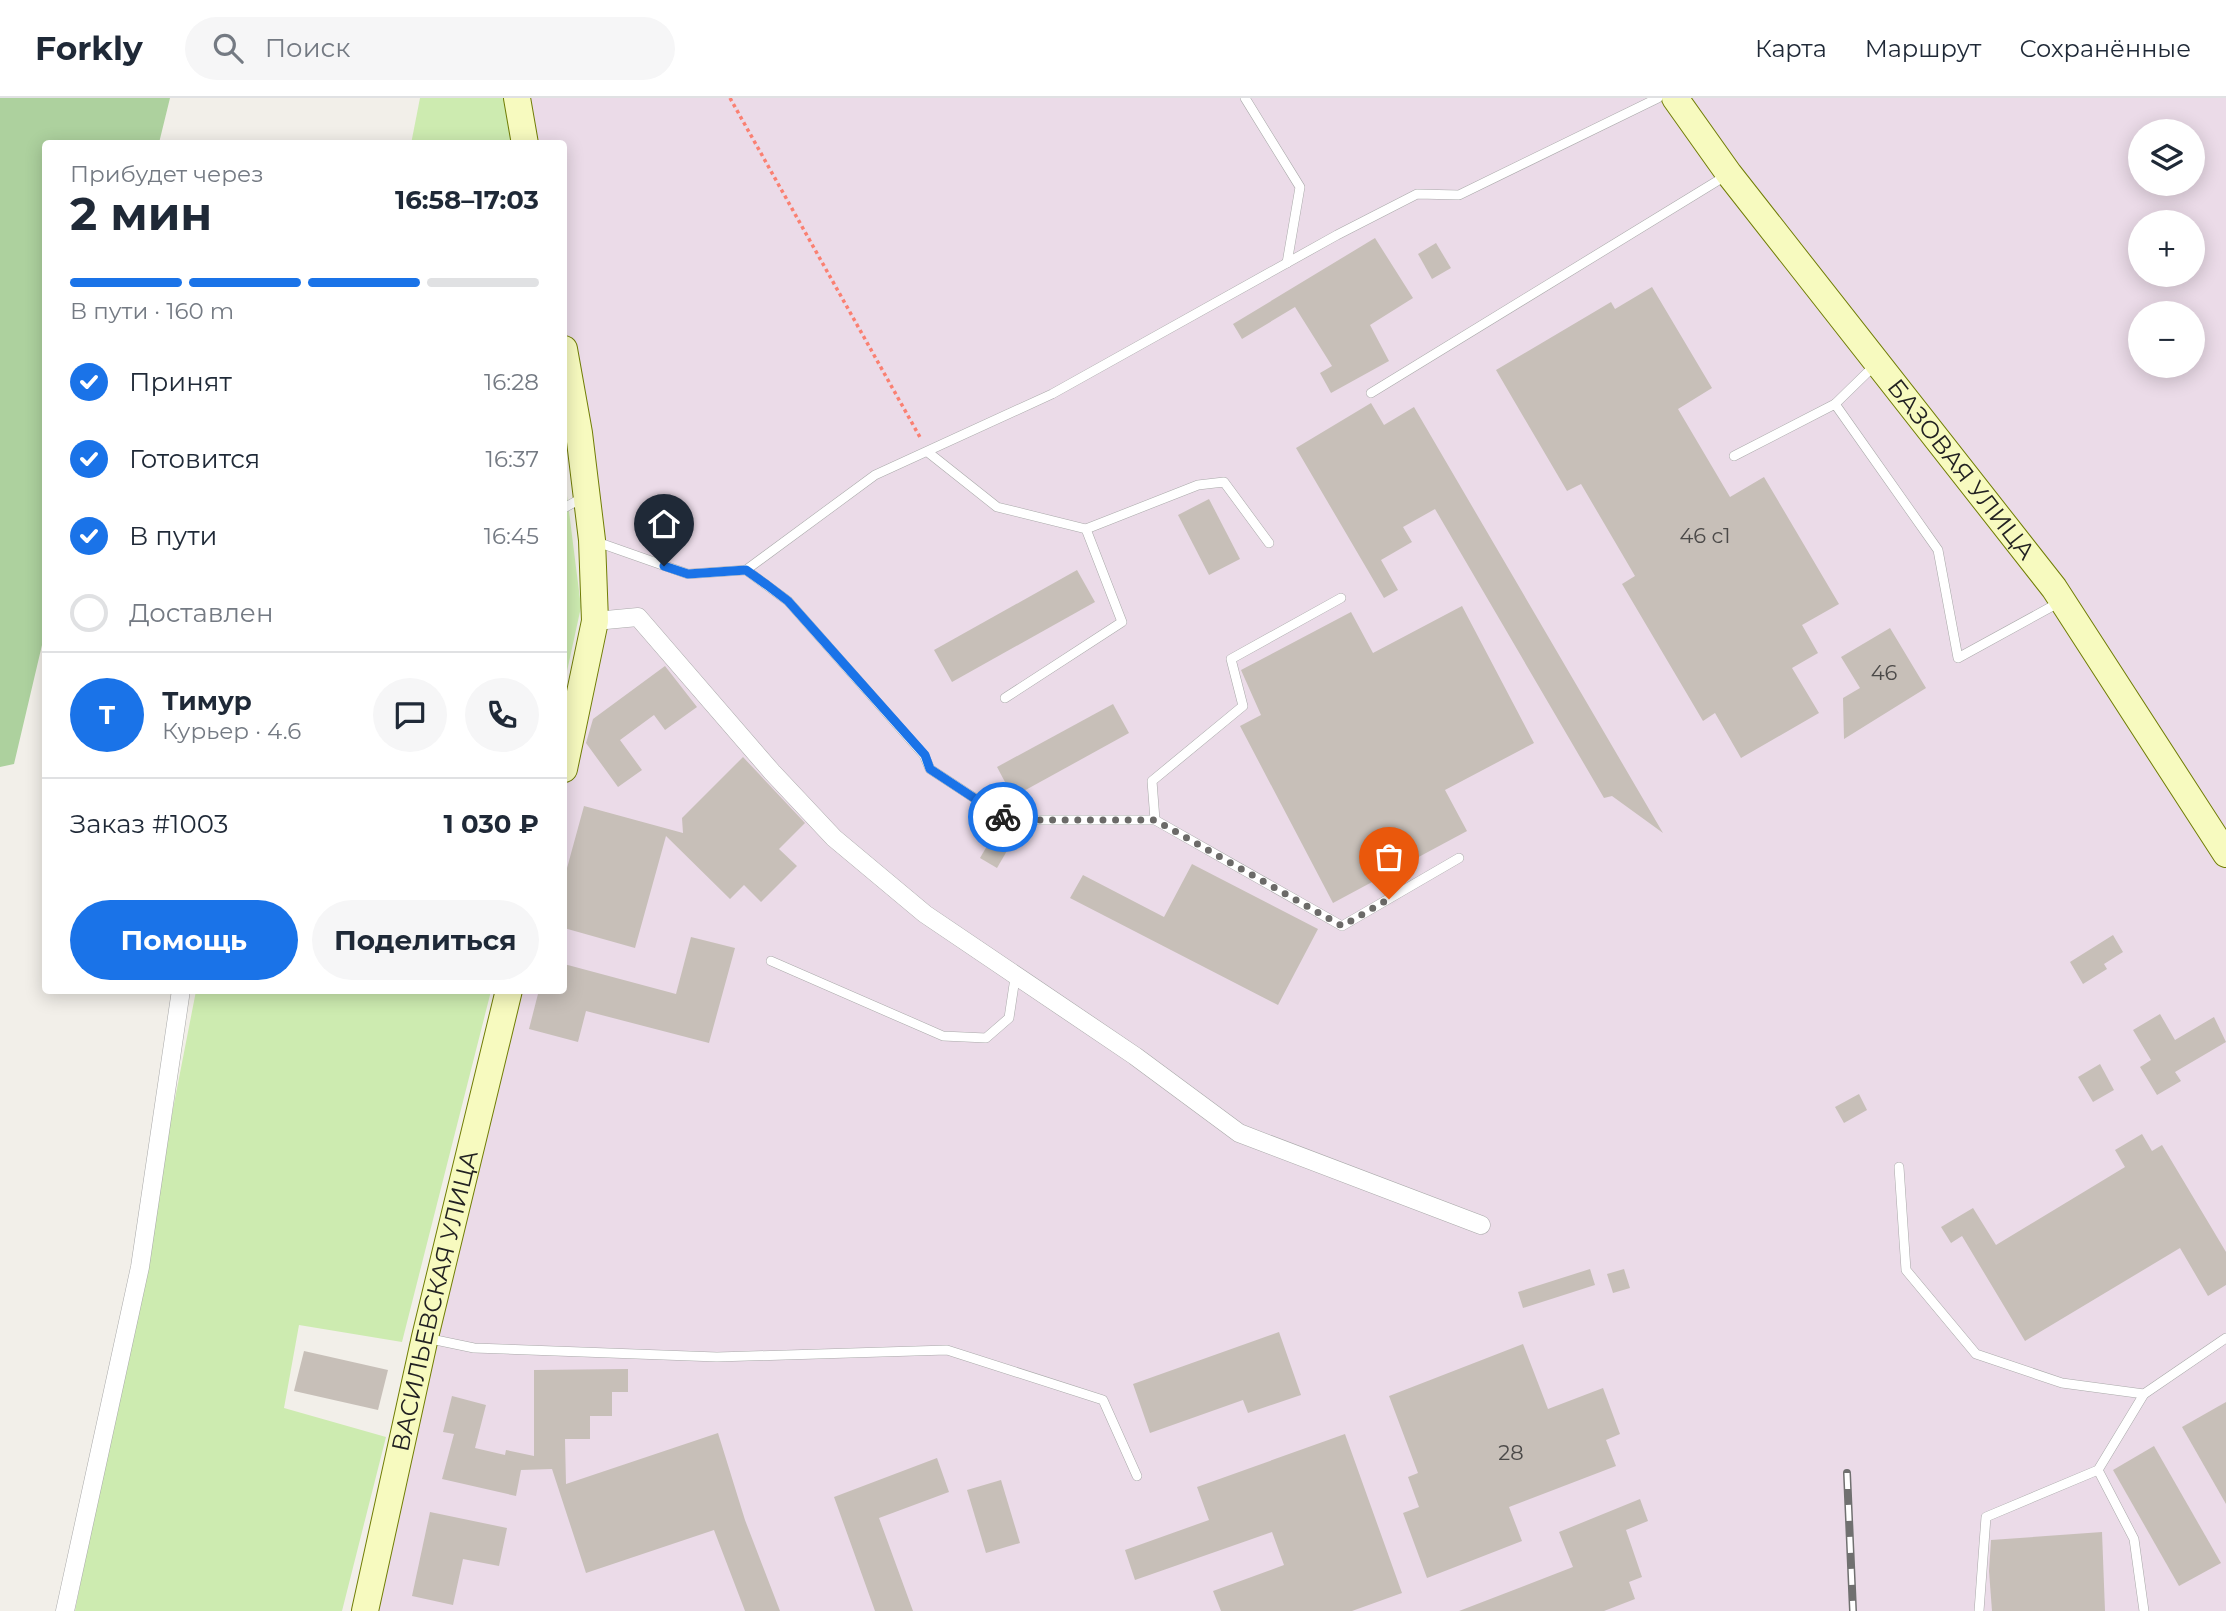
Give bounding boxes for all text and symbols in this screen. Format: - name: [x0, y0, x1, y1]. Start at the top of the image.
- search box: [185, 17, 675, 80]
- text: Forkly: [35, 28, 143, 68]
- icon: search: [209, 29, 247, 67]
- text: Поиск: [265, 32, 350, 64]
- text: Карта: [1755, 34, 1827, 63]
- text: Маршрут: [1865, 34, 1981, 63]
- text: Сохранённые: [2019, 34, 2191, 63]
- map controls: [2128, 119, 2205, 378]
- button: layers: [2128, 119, 2205, 196]
- text: Прибудет через: [70, 160, 264, 188]
- text: 16:58–17:03: [395, 184, 539, 216]
- text: 2 мин: [70, 185, 212, 242]
- button: +: [2128, 210, 2205, 287]
- text: В пути · 160 m: [70, 297, 234, 325]
- button: −: [2128, 301, 2205, 378]
- icon: check: [70, 363, 108, 401]
- text: Принят: [129, 366, 232, 398]
- text: 16:28: [484, 368, 539, 396]
- street label: БАЗОВАЯ УЛИЦА: [1882, 373, 2041, 565]
- icon: check: [70, 440, 108, 478]
- text: Готовится: [129, 443, 260, 475]
- text: 16:37: [486, 445, 539, 473]
- pin: [634, 494, 694, 566]
- icon: home: [645, 505, 683, 543]
- icon: check: [70, 517, 108, 555]
- text: В пути: [129, 520, 218, 552]
- text: 16:45: [484, 522, 539, 550]
- house number: 46 с1: [1679, 523, 1731, 548]
- text: Доставлен: [129, 597, 274, 629]
- house number: 46: [1871, 660, 1898, 685]
- button: chat: [373, 678, 447, 752]
- button: phone: [465, 678, 539, 752]
- text: Тимур: [162, 685, 252, 717]
- text: Т: [99, 699, 115, 731]
- text: Курьер · 4.6: [162, 717, 301, 745]
- courier: [968, 782, 1038, 852]
- icon: bike: [984, 798, 1022, 836]
- text: Заказ #1003: [70, 808, 228, 840]
- text: 1 030 ₽: [443, 808, 539, 840]
- pin: [1359, 827, 1419, 899]
- icon: bag: [1370, 838, 1408, 876]
- button: Помощь: [70, 900, 298, 980]
- button: Поделиться: [312, 900, 539, 980]
- street label: ВАСИЛЬЕВСКАЯ УЛИЦА: [385, 1147, 484, 1454]
- house number: 28: [1498, 1440, 1524, 1465]

